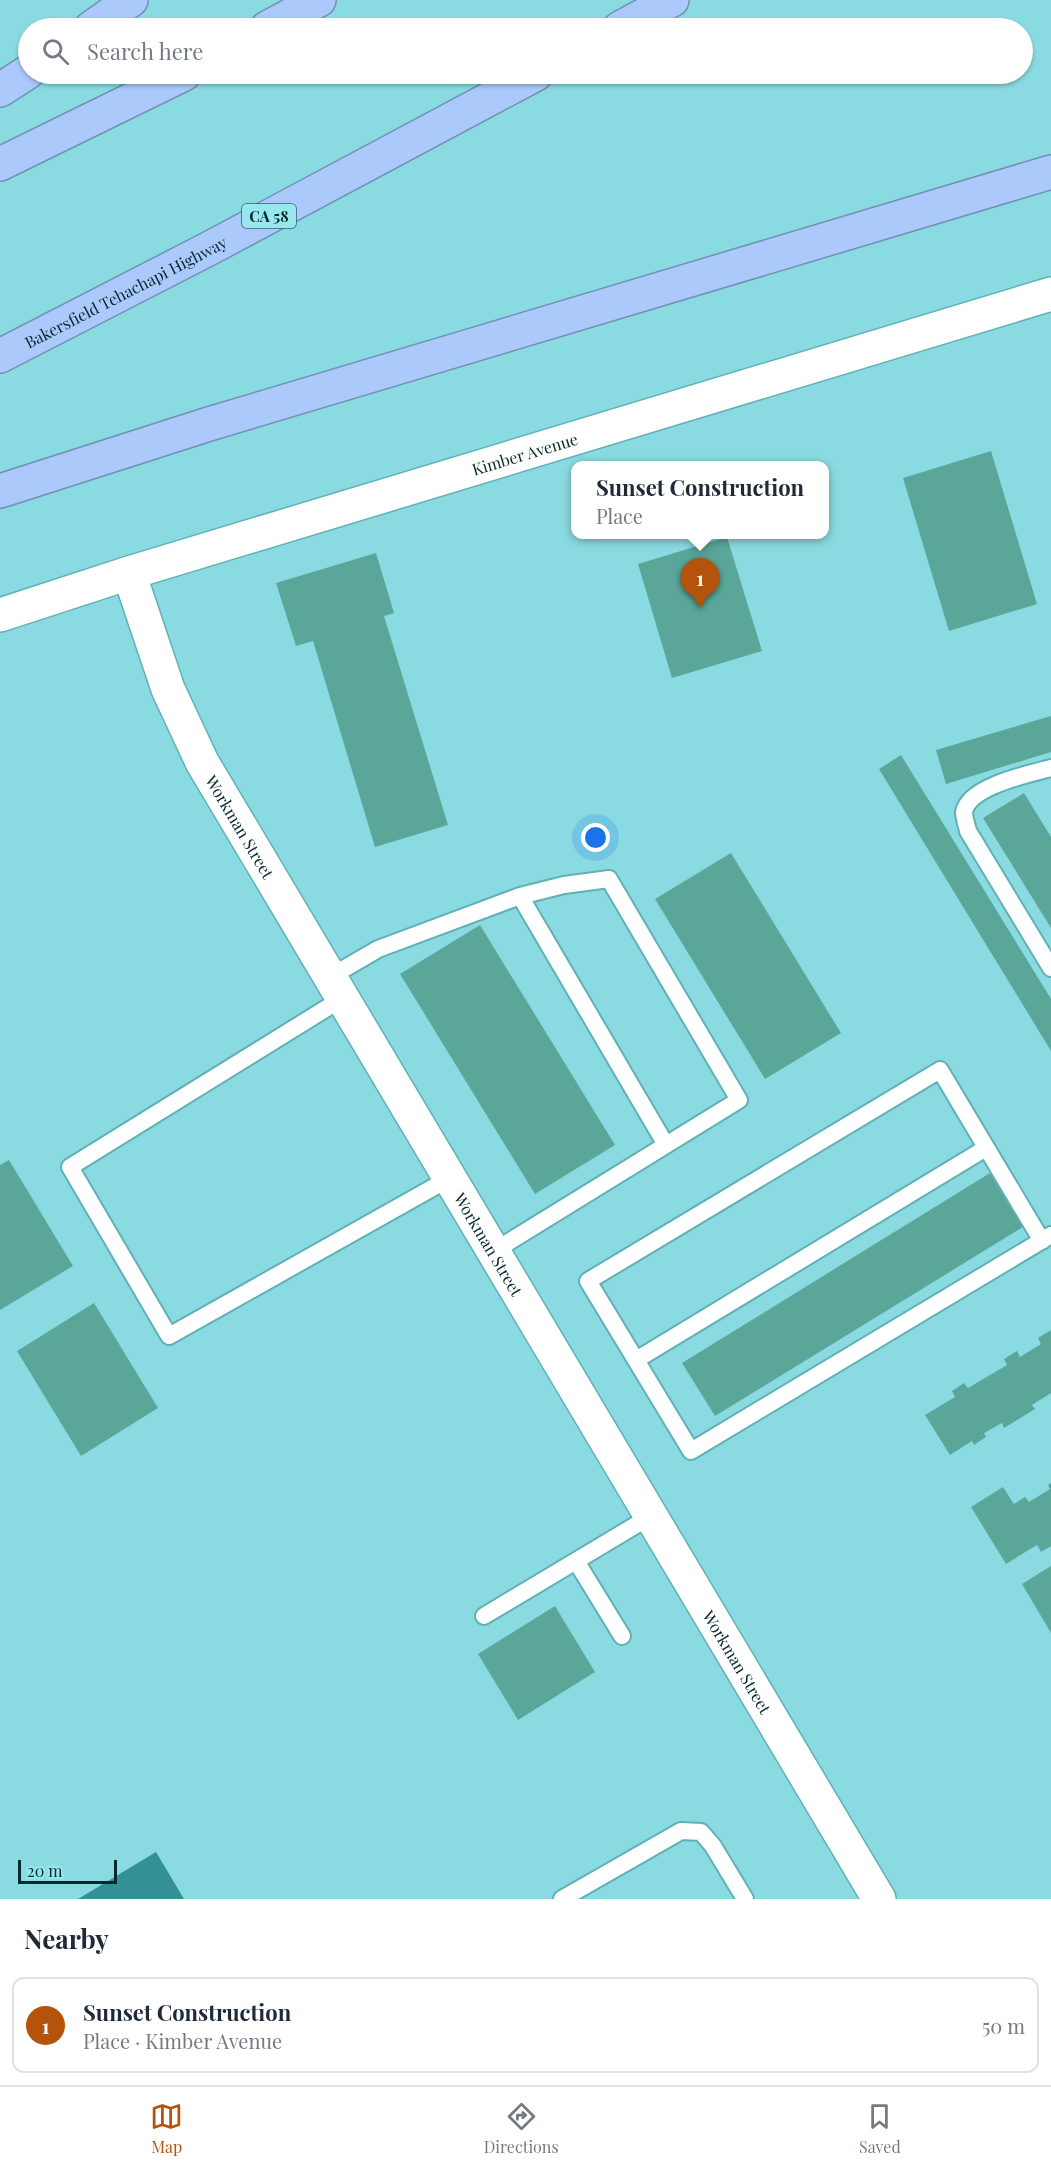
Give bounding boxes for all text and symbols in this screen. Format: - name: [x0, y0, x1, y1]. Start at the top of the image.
- search box: [18, 18, 1033, 84]
- icon: search: [39, 35, 72, 68]
- text: Search here: [87, 36, 203, 66]
- road number: CA 58: [242, 204, 296, 228]
- street label: Bakersfield Tehachapi Highway: [21, 231, 230, 352]
- street label: Kimber Avenue: [469, 427, 580, 479]
- popup: [571, 461, 829, 539]
- text: Sunset Construction: [596, 472, 804, 502]
- text: Place: [596, 502, 643, 529]
- pin: 1: [680, 558, 720, 608]
- street label: Workman Street: [201, 770, 279, 882]
- your location: [581, 823, 610, 852]
- street label: Workman Street: [450, 1188, 528, 1300]
- street label: Workman Street: [698, 1605, 777, 1717]
- scale bar: [18, 1857, 117, 1884]
- text: 20 m: [27, 1860, 62, 1881]
- text: Nearby: [24, 1921, 109, 1956]
- text: Sunset Construction: [83, 1997, 291, 2027]
- text: 1: [42, 2012, 49, 2039]
- text: 50 m: [982, 2012, 1025, 2039]
- text: Place · Kimber Avenue: [83, 2027, 282, 2054]
- tab: Map: [150, 2100, 183, 2157]
- tab: Directions: [484, 2100, 559, 2157]
- tab: Saved: [859, 2100, 901, 2157]

